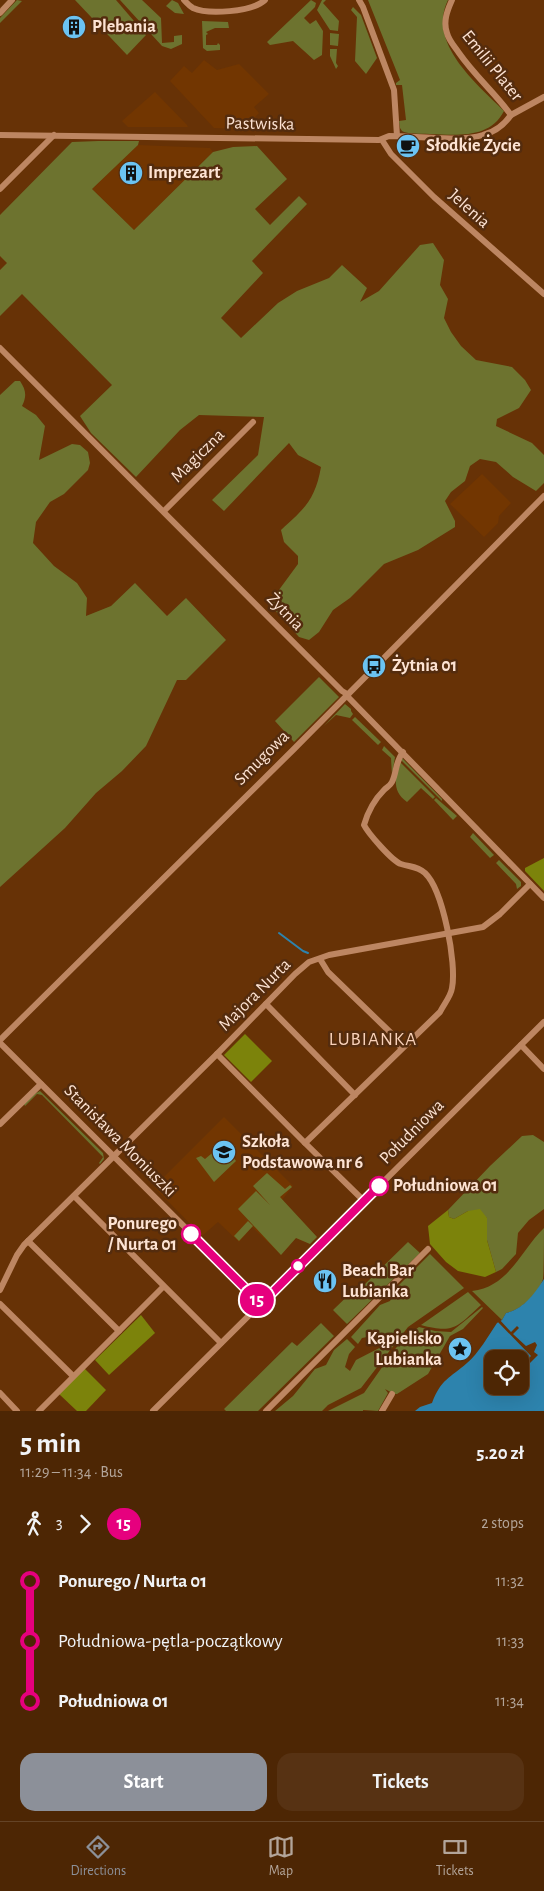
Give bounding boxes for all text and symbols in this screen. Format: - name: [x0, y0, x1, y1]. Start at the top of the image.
- building icon: Plebania: [61, 14, 87, 40]
- place label: Plebania: [92, 18, 156, 36]
- street label: Emilii Plater: [458, 27, 526, 105]
- street label: Pastwiska: [225, 114, 295, 134]
- cafe icon: Słodkie Życie: [395, 133, 421, 159]
- place label: Słodkie Życie: [426, 134, 521, 155]
- building icon: Imprezart: [118, 160, 144, 186]
- place label: Imprezart: [148, 164, 220, 182]
- street label: Jelenia: [445, 186, 493, 232]
- street label: Magiczna: [168, 426, 228, 486]
- street label: Żytnia: [263, 588, 308, 634]
- bus stop icon: Żytnia 01: [361, 653, 387, 679]
- place label: Żytnia 01: [392, 654, 457, 675]
- street label: Smugowa: [231, 727, 293, 789]
- street label: Majora Nurta: [216, 956, 294, 1034]
- district label: LUBIANKA: [329, 1030, 417, 1049]
- street label: Stanisława Moniuszki: [60, 1081, 180, 1201]
- street label: Południowa: [376, 1096, 448, 1168]
- place label: Szkoła Podstawowa nr 6: [242, 1133, 363, 1172]
- school or university icon: Szkoła Podstawowa nr 6: [211, 1139, 237, 1165]
- marker: Południowa 01: [369, 1176, 389, 1196]
- place label: Południowa 01: [393, 1177, 498, 1195]
- place label: Ponurego / Nurta 01: [107, 1215, 177, 1254]
- marker: Ponurego / Nurta 01: [181, 1224, 201, 1244]
- unlabelled marker: [291, 1259, 305, 1273]
- place label: Beach Bar Lubianka: [342, 1262, 415, 1301]
- restaurant icon: Beach Bar Lubianka: [312, 1268, 338, 1294]
- line badge: 15: [234, 1284, 280, 1316]
- text: 15: [250, 1291, 264, 1309]
- place label: Kąpielisko Lubianka: [367, 1330, 442, 1369]
- place icon: Kąpielisko Lubianka: [447, 1336, 473, 1362]
- map controls: [484, 1350, 529, 1395]
- button: locate: [484, 1350, 529, 1395]
- text: 5 min: [20, 1430, 81, 1458]
- text: 5.20 zł: [476, 1444, 524, 1463]
- text: 11:29 – 11:34 · Bus: [20, 1464, 123, 1480]
- icon: walk: [20, 1510, 48, 1538]
- icon: forward: [71, 1510, 99, 1538]
- text: 3: [56, 1515, 63, 1531]
- text: 15: [117, 1515, 131, 1533]
- text: 2 stops: [481, 1515, 524, 1531]
- text: Ponurego / Nurta 01: [58, 1572, 207, 1591]
- text: 11:32: [495, 1573, 524, 1589]
- text: Południowa-pętla-początkowy: [58, 1632, 283, 1651]
- text: 11:33: [496, 1633, 524, 1649]
- text: Południowa 01: [58, 1692, 169, 1711]
- text: 11:34: [495, 1693, 524, 1709]
- button: Start: [20, 1753, 267, 1811]
- button: Tickets: [277, 1753, 524, 1811]
- tab: Directions: [70, 1833, 126, 1880]
- tab: Map: [267, 1833, 295, 1880]
- tab: Tickets: [436, 1833, 474, 1880]

